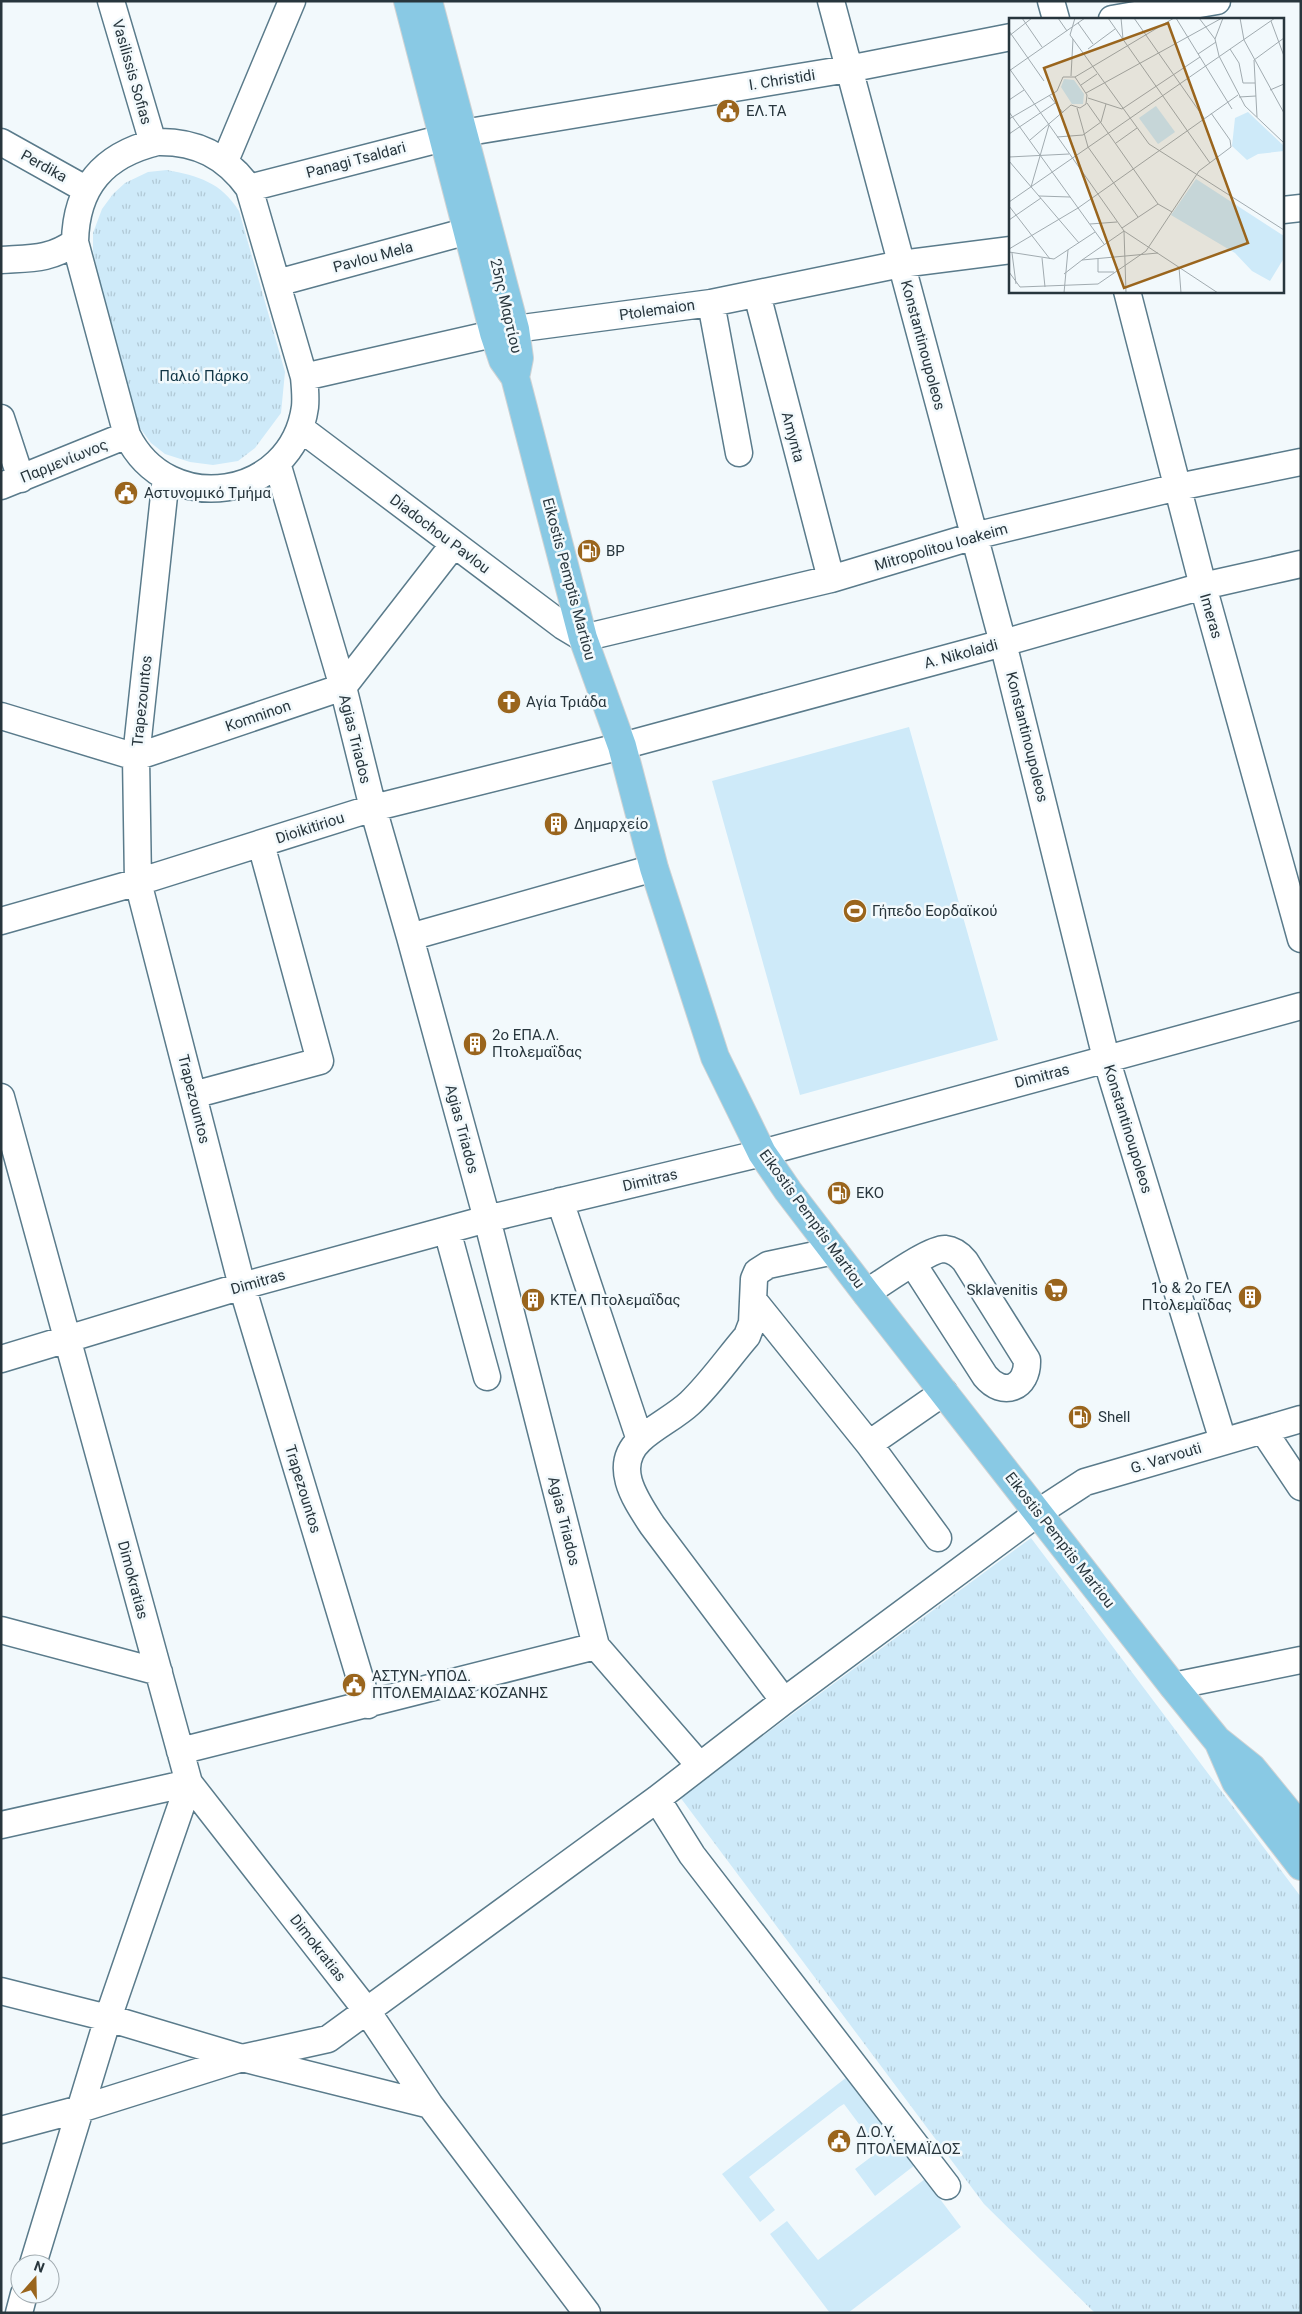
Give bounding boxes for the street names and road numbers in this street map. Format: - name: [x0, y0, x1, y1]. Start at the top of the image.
- street label: Vasilissis Sofias: [108, 17, 156, 127]
- street label: I. Christidi: [748, 66, 816, 94]
- street label: Panagi Tsaldari: [304, 138, 408, 182]
- street label: Perdika: [18, 146, 70, 186]
- street label: Pavlou Mela: [331, 238, 415, 276]
- street label: 25ης Μαρτίου: [486, 257, 526, 355]
- street label: Konstantinoupoleos: [897, 278, 949, 412]
- street label: Ptolemaion: [618, 296, 696, 324]
- street label: Amynta: [778, 410, 808, 464]
- street label: Παρμενίωνος: [18, 435, 110, 487]
- street label: Diadochou Pavlou: [386, 491, 494, 577]
- street label: Eikostis Pemptis Martiou: [539, 496, 599, 662]
- street label: Mitropolitou Ioakeim: [872, 519, 1010, 575]
- street label: Imeras: [1196, 591, 1226, 641]
- street label: A. Nikolaidi: [922, 636, 1000, 672]
- street label: Trapezountos: [128, 655, 156, 747]
- street label: Konstantinoupoleos: [1002, 670, 1052, 804]
- street label: Agias Triados: [335, 693, 375, 785]
- street label: Komninon: [223, 696, 293, 736]
- street label: Dioikitiriou: [273, 808, 347, 848]
- street label: Trapezountos: [174, 1053, 214, 1145]
- street label: Dimitras: [1013, 1060, 1071, 1092]
- street label: Konstantinoupoleos: [1100, 1062, 1156, 1196]
- street label: Agias Triados: [442, 1083, 482, 1175]
- street label: Eikostis Pemptis Martiou: [756, 1146, 868, 1292]
- street label: Dimitras: [621, 1165, 679, 1195]
- street label: Dimitras: [229, 1266, 287, 1298]
- street label: G. Varvouti: [1128, 1439, 1204, 1477]
- street label: Trapezountos: [281, 1443, 325, 1535]
- street label: Eikostis Pemptis Martiou: [1001, 1469, 1119, 1611]
- street label: Agias Triados: [544, 1475, 584, 1567]
- street label: Dimokratias: [114, 1539, 152, 1621]
- street label: Dimokratias: [286, 1911, 350, 1985]

